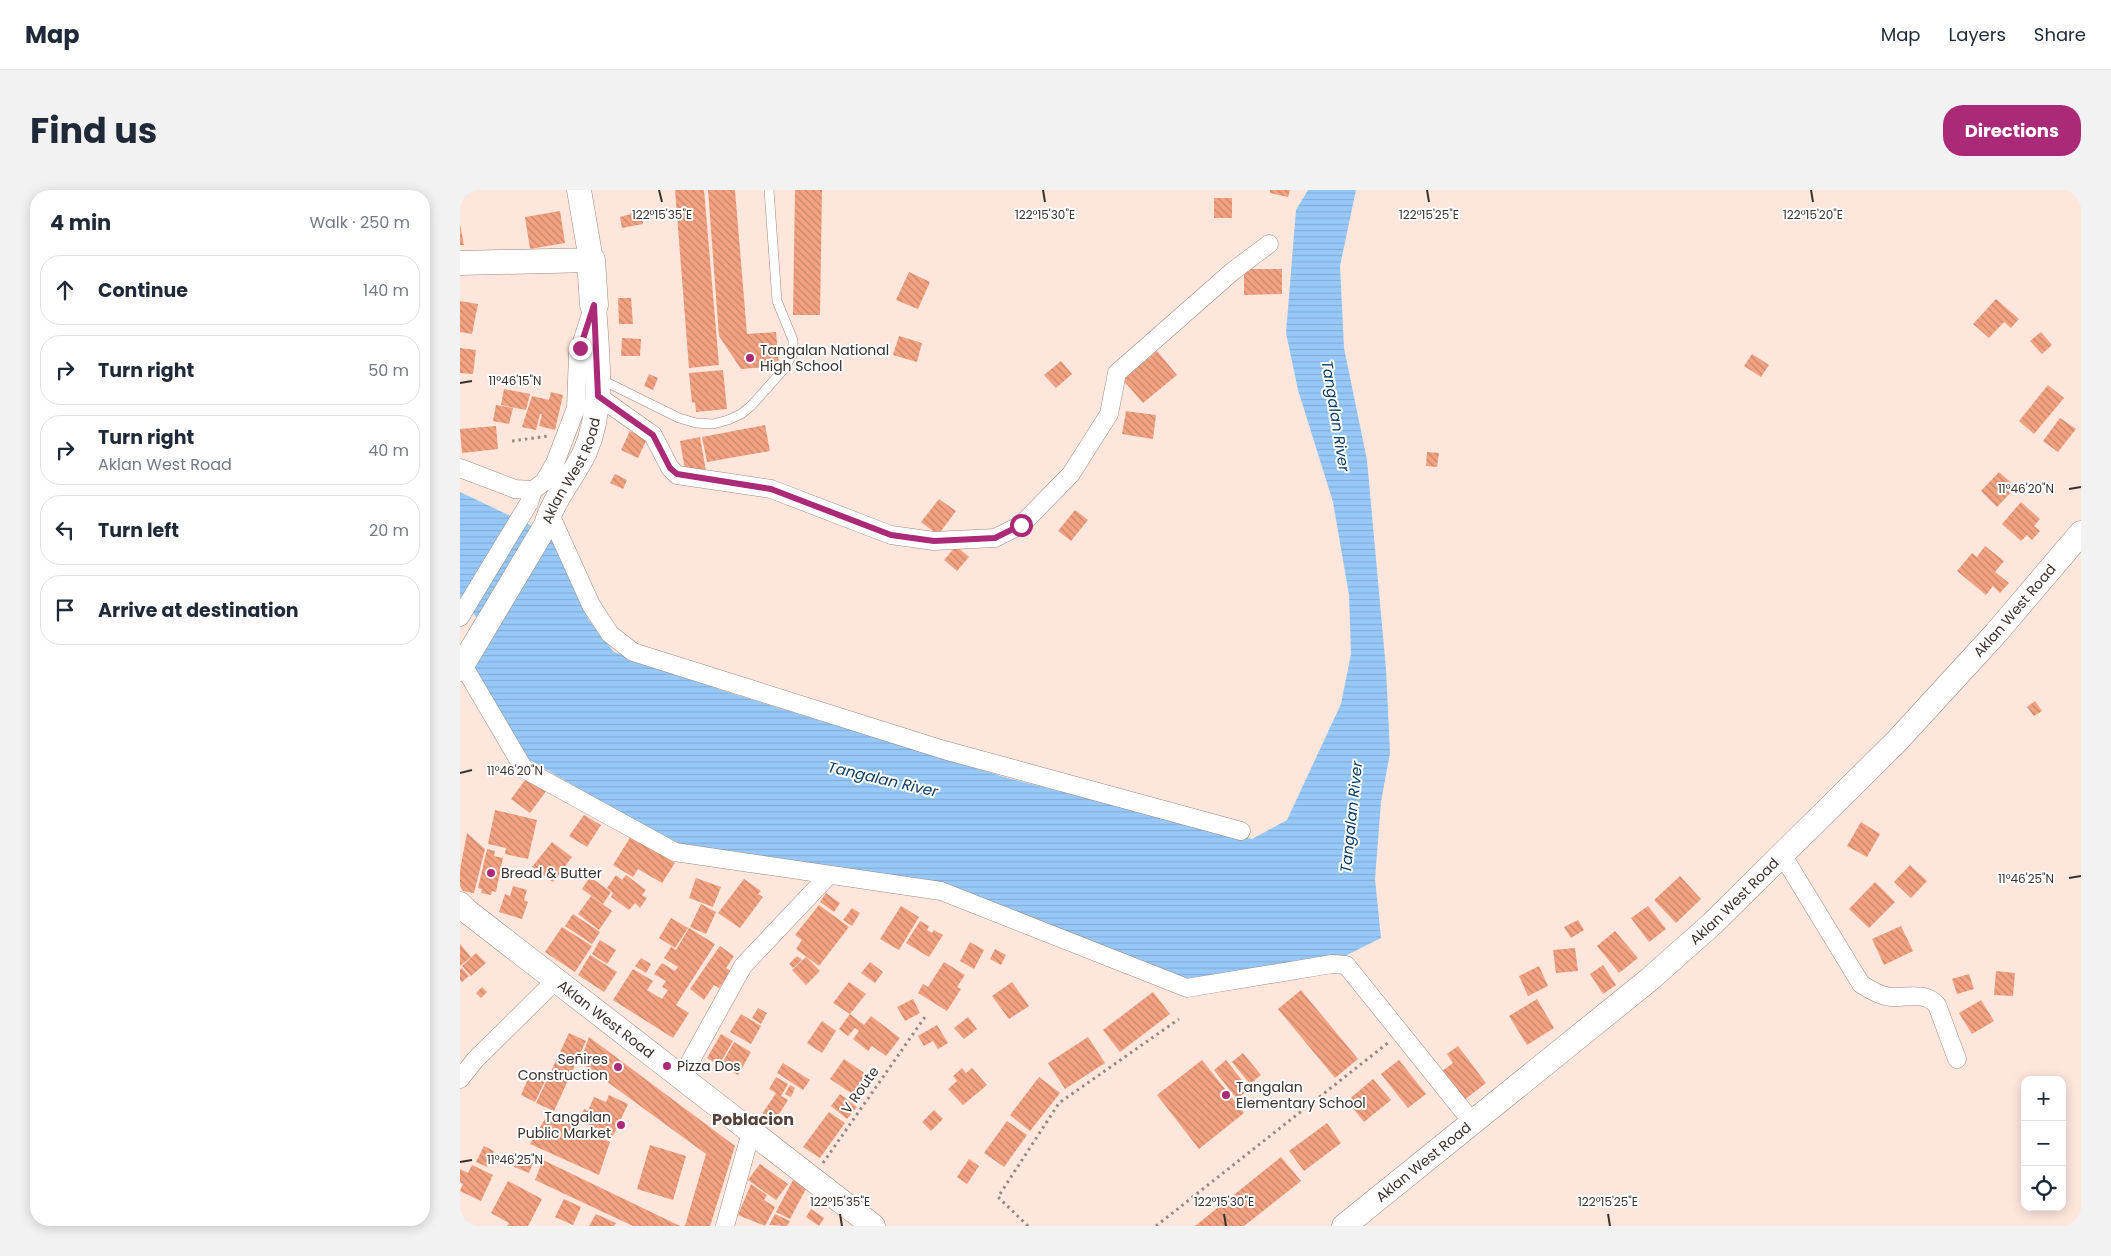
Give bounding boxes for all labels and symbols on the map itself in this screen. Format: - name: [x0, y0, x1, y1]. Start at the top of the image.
- text: 122°15'35"E: [632, 206, 692, 223]
- text: 122°15'30"E: [1015, 206, 1075, 223]
- text: 122°15'25"E: [1399, 206, 1459, 223]
- text: 122°15'20"E: [1783, 206, 1843, 223]
- route end: [569, 337, 592, 360]
- place label: Tangalan National High School: [760, 340, 889, 376]
- marker: Tangalan National High School: [744, 352, 756, 364]
- water label: Tangalan River: [1317, 359, 1355, 473]
- text: 11°46'15"N: [489, 372, 542, 389]
- street label: Aklan West Road: [537, 416, 605, 527]
- text: 11°46'20"N: [1998, 480, 2054, 497]
- route start: [1010, 514, 1033, 537]
- street label: Aklan West Road: [1969, 560, 2060, 661]
- water label: Tangalan River: [826, 756, 940, 802]
- water label: Tangalan River: [1335, 760, 1367, 874]
- text: 11°46'20"N: [487, 762, 543, 779]
- street label: Aklan West Road: [1685, 853, 1783, 949]
- place label: Bread & Butter: [501, 863, 602, 883]
- marker: Bread & Butter: [485, 867, 497, 879]
- text: 11°46'25"N: [1998, 870, 2054, 887]
- street label: Aklan West Road: [554, 975, 659, 1063]
- place label: Señires Construction: [518, 1049, 608, 1085]
- place label: Pizza Dos: [677, 1056, 741, 1076]
- marker: Pizza Dos: [661, 1060, 673, 1072]
- marker: Señires Construction: [612, 1061, 624, 1073]
- street label: V Route: [836, 1062, 884, 1118]
- place label: Tangalan Elementary School: [1236, 1077, 1366, 1113]
- marker: Tangalan Elementary School: [1220, 1089, 1232, 1101]
- place label: Tangalan Public Market: [518, 1107, 611, 1143]
- district label: Poblacion: [712, 1108, 794, 1131]
- street label: Aklan West Road: [1371, 1117, 1475, 1207]
- marker: Tangalan Public Market: [615, 1119, 627, 1131]
- text: 11°46'25"N: [487, 1151, 543, 1168]
- text: 122°15'35"E: [810, 1193, 870, 1210]
- text: 122°15'30"E: [1194, 1193, 1254, 1210]
- text: 122°15'25"E: [1578, 1193, 1638, 1210]

